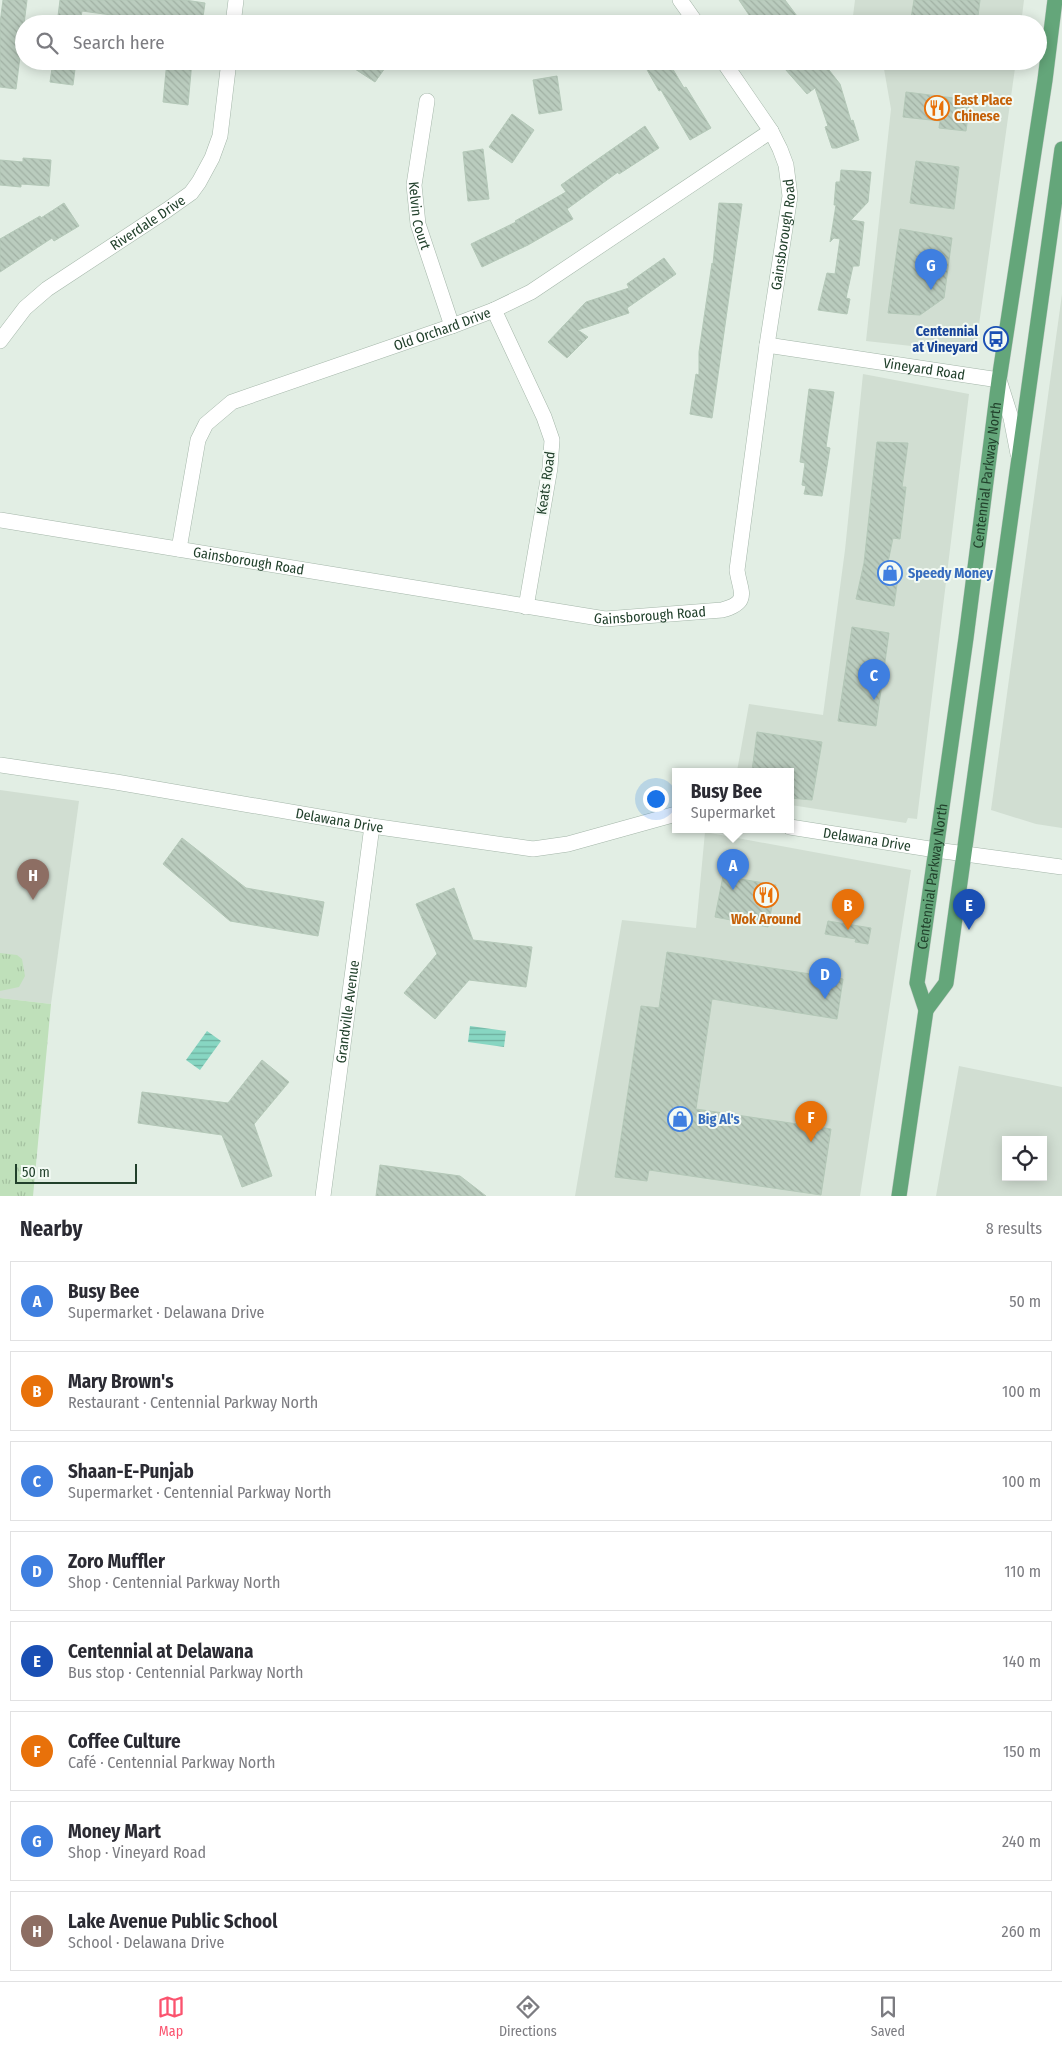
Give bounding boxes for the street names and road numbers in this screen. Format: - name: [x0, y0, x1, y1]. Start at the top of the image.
- street label: Gainsborough Road: [767, 178, 799, 291]
- street label: Kelvin Court: [405, 181, 435, 252]
- street label: Riverdale Drive: [107, 191, 188, 254]
- street label: Old Orchard Drive: [391, 304, 493, 354]
- street label: Vineyard Road: [882, 354, 966, 383]
- street label: Centennial Parkway North: [969, 401, 1005, 549]
- street label: Keats Road: [533, 450, 559, 516]
- street label: Gainsborough Road: [192, 543, 305, 578]
- street label: Gainsborough Road: [593, 603, 706, 628]
- street label: Centennial Parkway North: [913, 802, 951, 951]
- street label: Delawana Drive: [294, 805, 384, 836]
- street label: Delawana Drive: [822, 824, 912, 854]
- street label: Grandville Avenue: [332, 959, 363, 1064]

